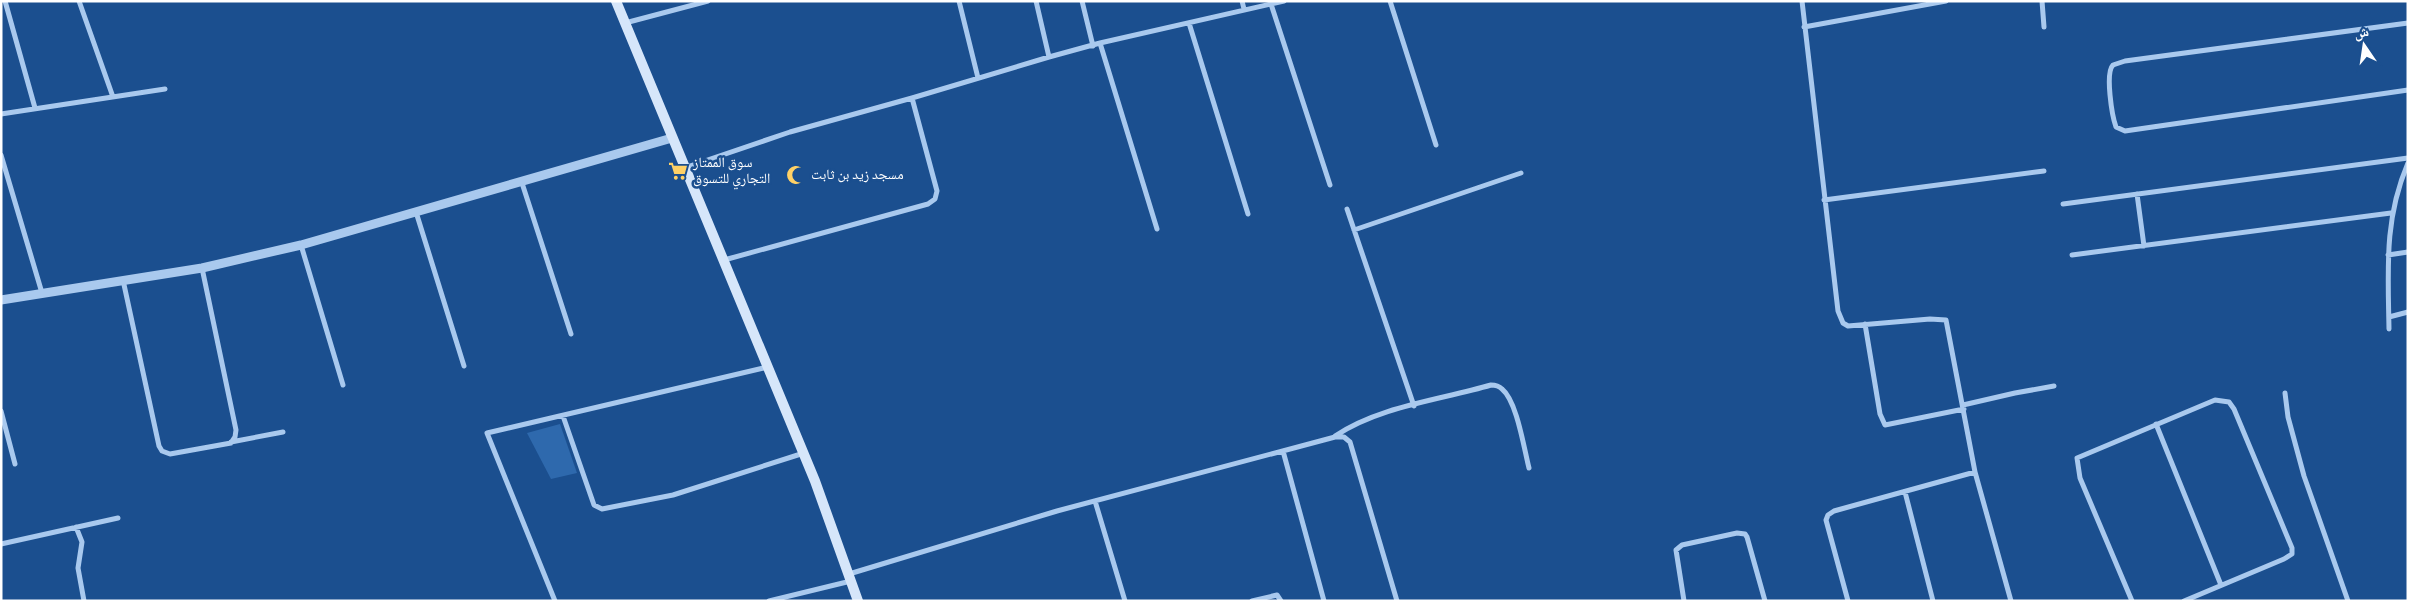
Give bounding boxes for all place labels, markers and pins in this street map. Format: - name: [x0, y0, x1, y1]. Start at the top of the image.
- place label: سوق الممتاز التجاري للتسوق: [692, 153, 770, 190]
- supermarket icon: سوق الممتاز التجاري للتسوق: [667, 160, 689, 182]
- mosque icon: مسجد زيد بن ثابت: [785, 164, 807, 186]
- place label: مسجد زيد بن ثابت: [811, 165, 904, 185]

